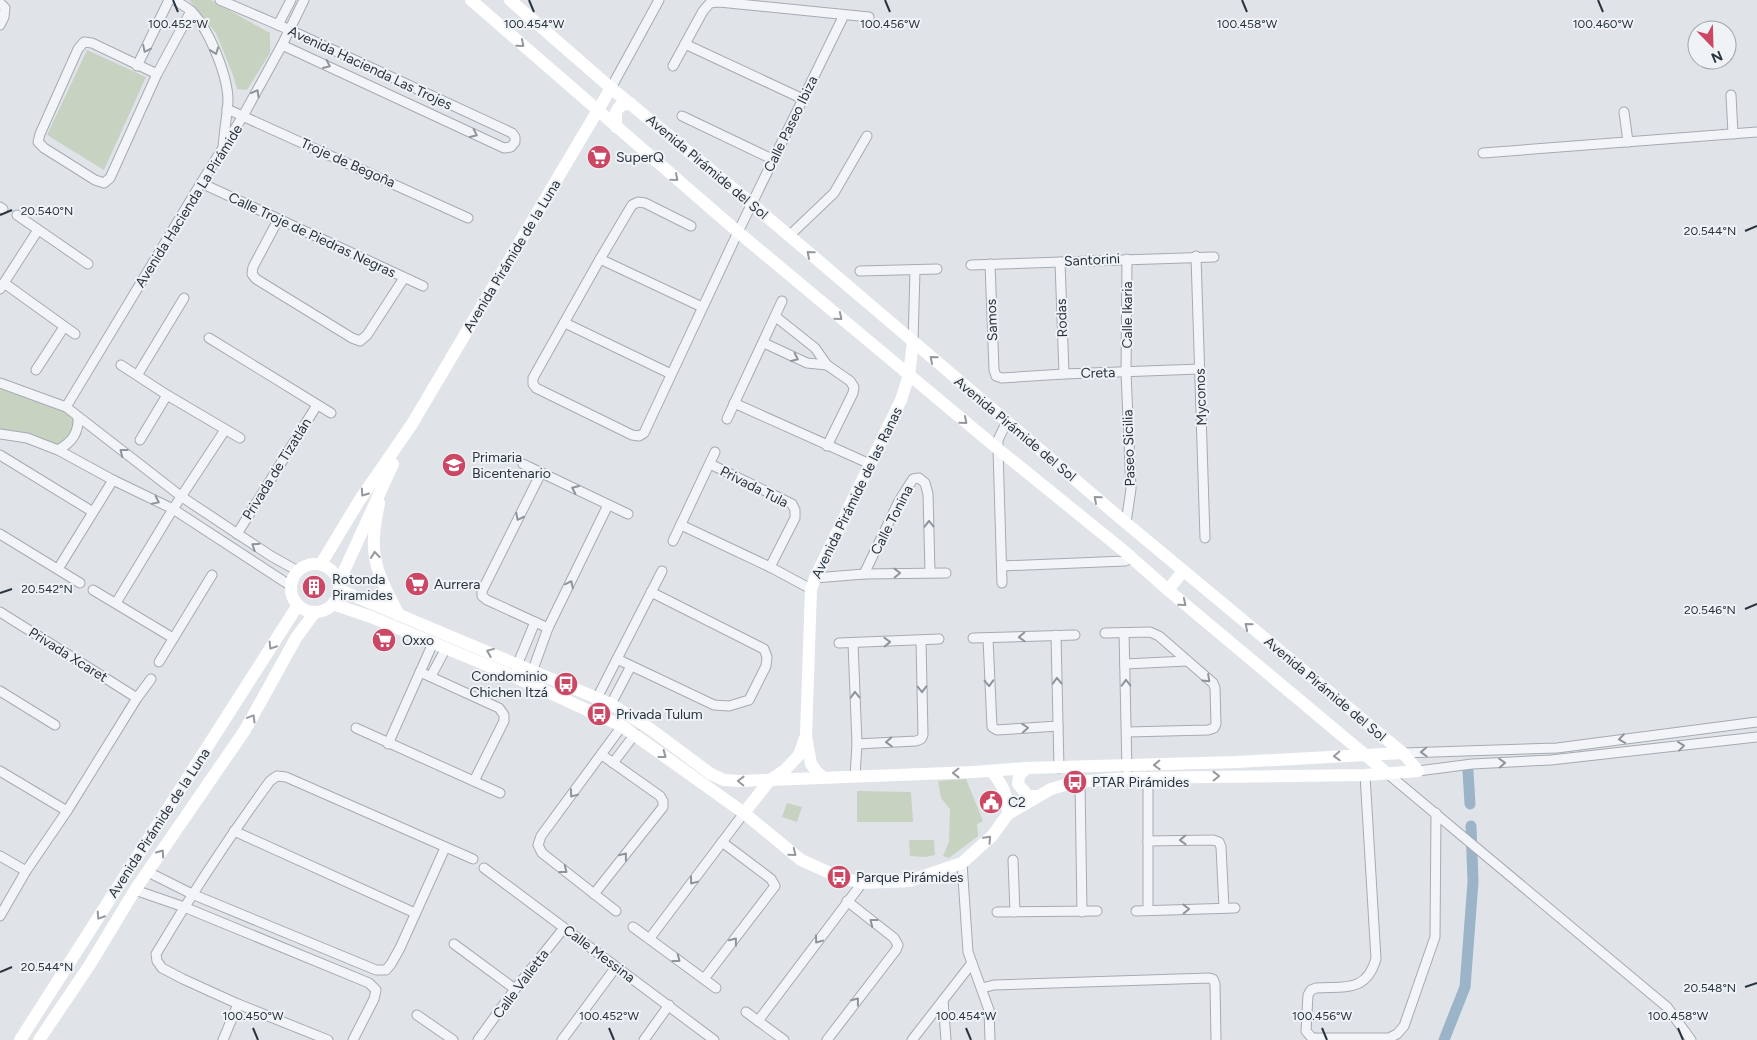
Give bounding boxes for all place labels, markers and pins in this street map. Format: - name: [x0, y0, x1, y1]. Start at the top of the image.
- supermarket icon: SuperQ: [586, 144, 612, 170]
- place label: SuperQ: [616, 149, 664, 166]
- place label: Primaria Bicentenario: [472, 449, 551, 482]
- school or university icon: Primaria Bicentenario: [441, 452, 467, 478]
- place label: Rotonda Piramides: [332, 571, 393, 604]
- supermarket icon: Aurrera: [404, 571, 430, 597]
- building icon: Rotonda Piramides: [301, 574, 327, 600]
- place label: Aurrera: [434, 576, 480, 593]
- supermarket icon: Oxxo: [371, 627, 397, 653]
- place label: Oxxo: [402, 632, 434, 649]
- place label: Condominio Chichen Itzá: [469, 668, 548, 701]
- bus stop icon: Condominio Chichen Itzá: [553, 671, 579, 697]
- bus stop icon: Privada Tulum: [586, 701, 612, 727]
- place label: Privada Tulum: [616, 706, 703, 723]
- bus stop icon: PTAR Pirámides: [1062, 769, 1088, 795]
- place label: PTAR Pirámides: [1092, 774, 1189, 791]
- public building icon: C2: [978, 789, 1004, 815]
- place label: C2: [1008, 794, 1026, 811]
- bus stop icon: Parque Pirámides: [826, 864, 852, 890]
- place label: Parque Pirámides: [856, 869, 964, 886]

